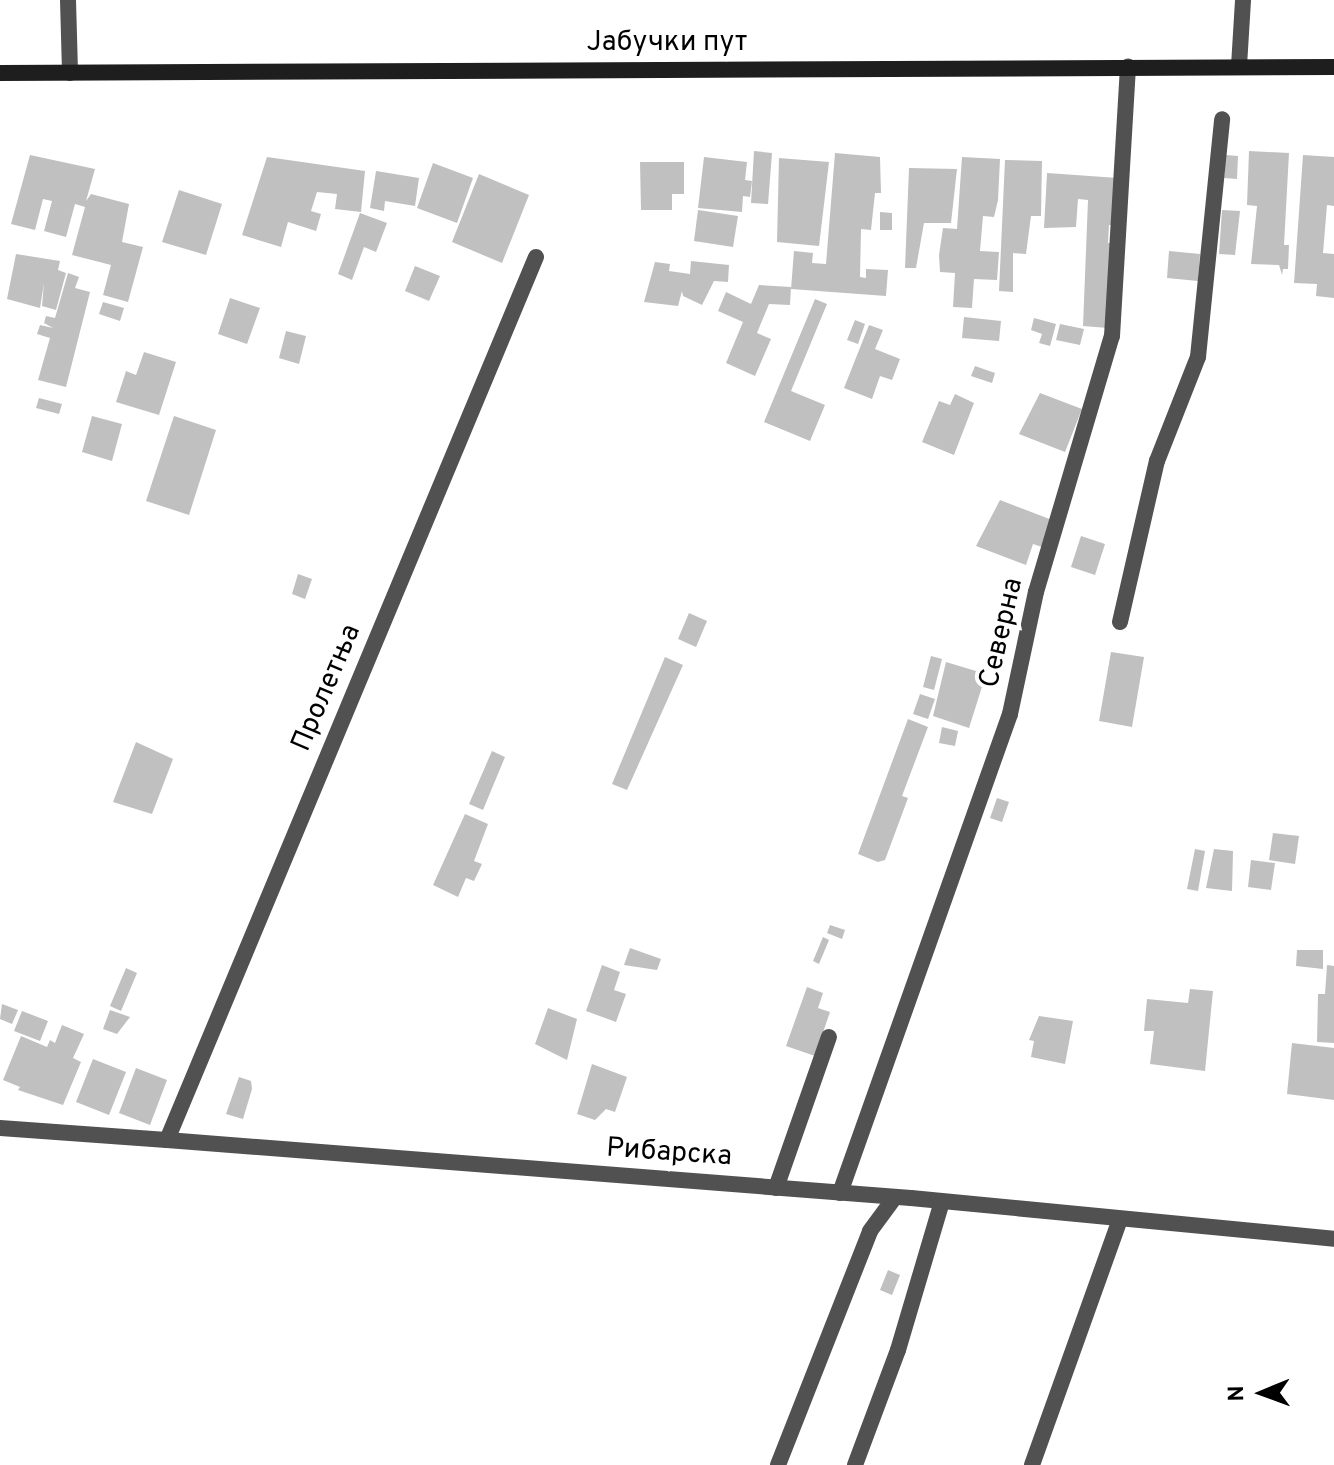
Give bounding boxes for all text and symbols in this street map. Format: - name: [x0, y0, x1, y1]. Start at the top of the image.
- street label: Јабучки пут: [587, 26, 747, 60]
- street label: Северна: [973, 575, 1031, 691]
- street label: Пролетња: [285, 619, 369, 757]
- street label: Рибарска: [605, 1132, 733, 1174]
- north arrow: [1222, 1353, 1302, 1433]
- text: N: [1224, 1385, 1251, 1402]

